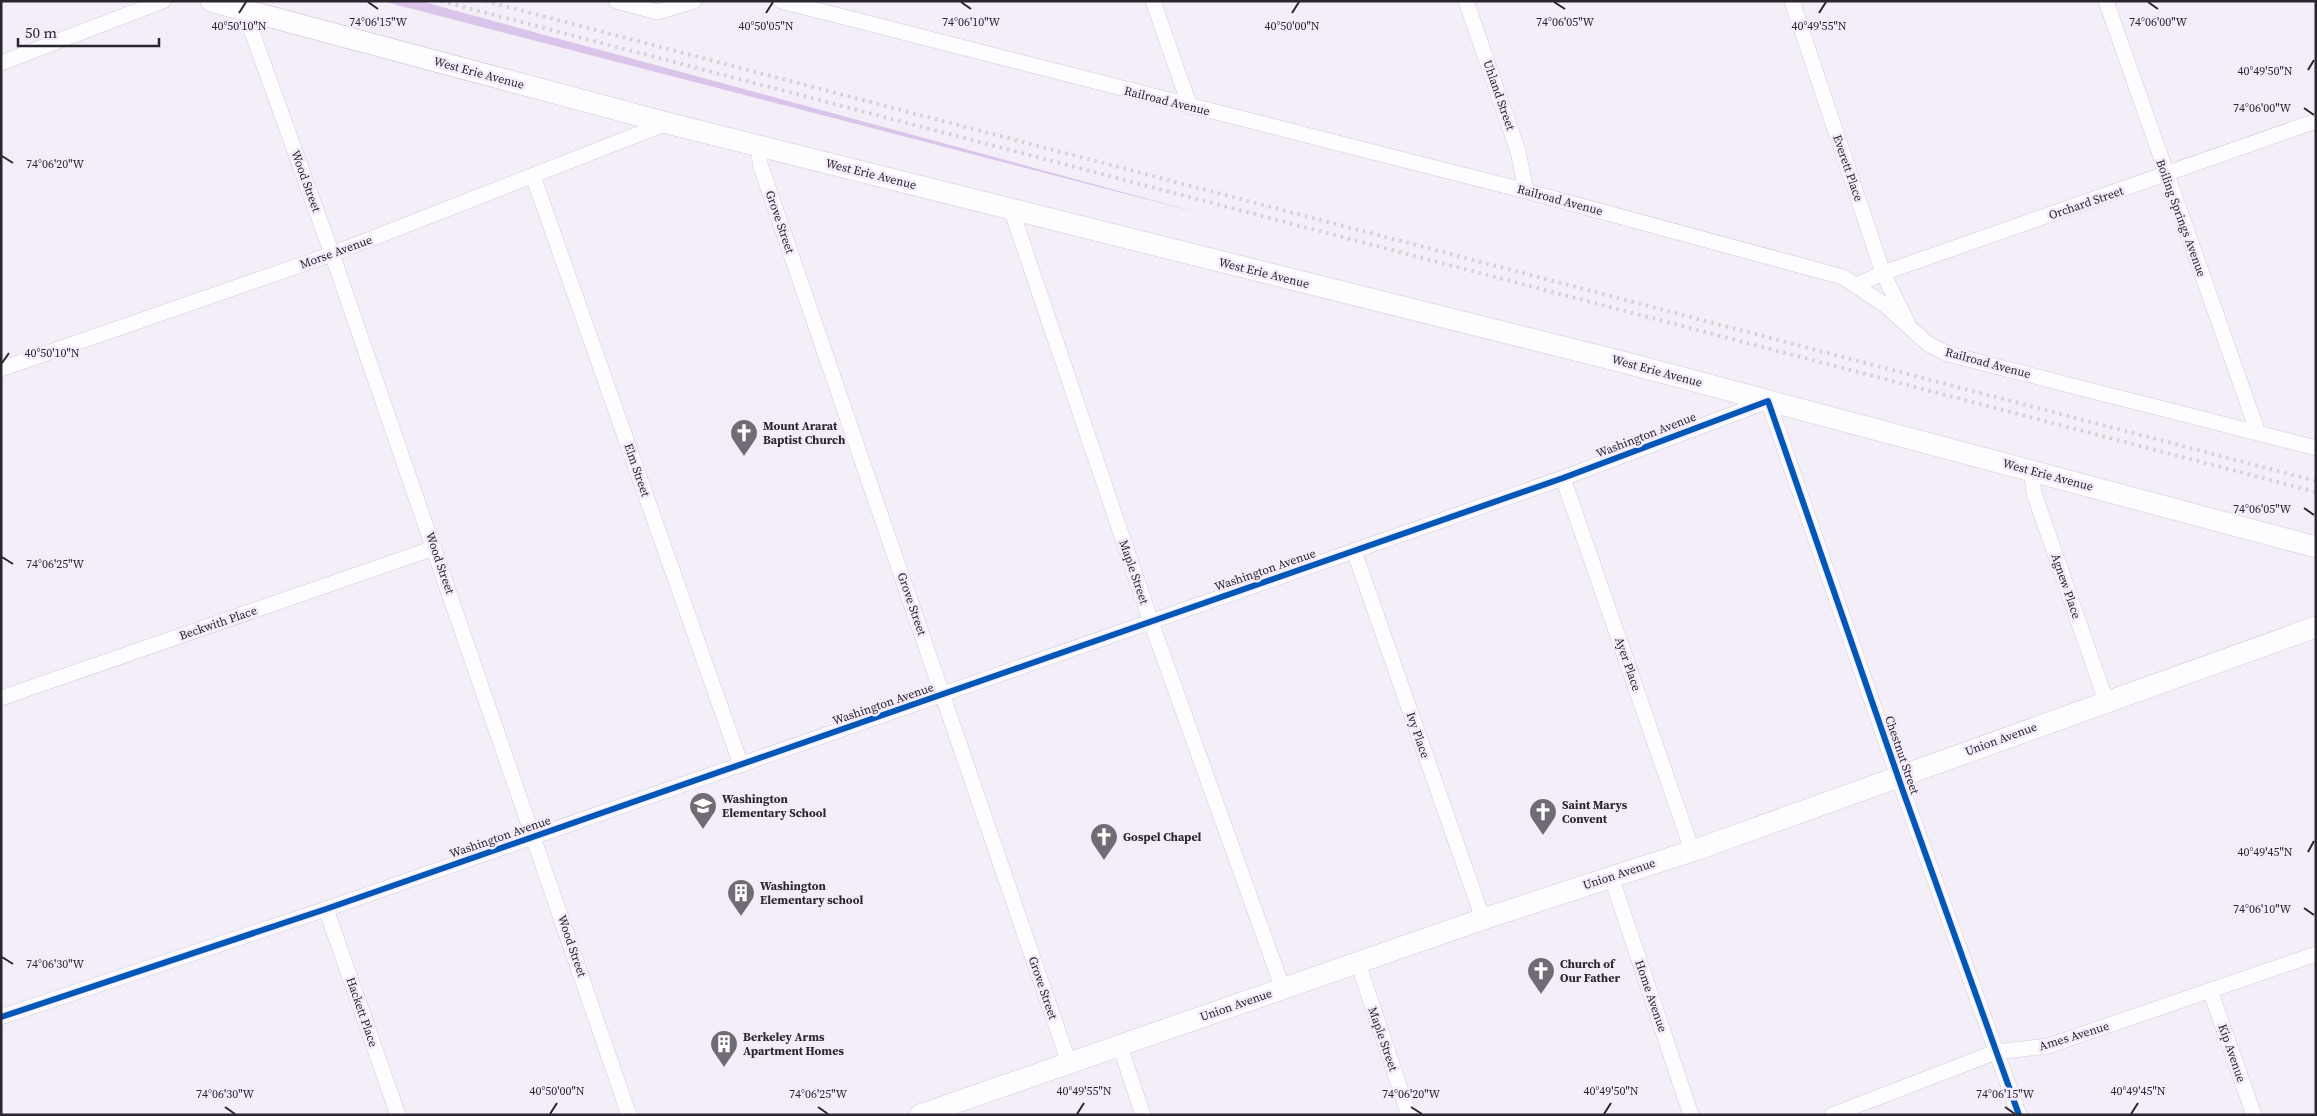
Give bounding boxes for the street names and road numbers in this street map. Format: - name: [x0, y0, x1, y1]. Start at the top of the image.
- street label: West Erie Avenue: [432, 53, 526, 93]
- street label: Uhland Street: [1479, 58, 1519, 132]
- street label: Railroad Avenue: [1123, 83, 1211, 119]
- street label: Everett Place: [1829, 133, 1867, 203]
- street label: Wood Street: [287, 148, 325, 214]
- street label: West Erie Avenue: [824, 155, 918, 193]
- street label: Boiling Springs Avenue: [2152, 157, 2210, 279]
- street label: Railroad Avenue: [1516, 181, 1604, 219]
- street label: Orchard Street: [2047, 183, 2126, 223]
- street label: Grove Street: [762, 188, 798, 256]
- street label: Morse Avenue: [298, 232, 374, 272]
- street label: West Erie Avenue: [1217, 254, 1311, 292]
- street label: Railroad Avenue: [1944, 344, 2032, 382]
- street label: West Erie Avenue: [1610, 351, 1704, 391]
- street label: Washington Avenue: [1594, 409, 1698, 461]
- street label: Elm Street: [620, 441, 654, 499]
- street label: West Erie Avenue: [2001, 455, 2095, 495]
- street label: Wood Street: [422, 530, 458, 596]
- street label: Maple Street: [1116, 538, 1152, 606]
- street label: Washington Avenue: [1212, 545, 1318, 595]
- street label: Agnew Place: [2047, 551, 2085, 621]
- street label: Grove Street: [894, 570, 930, 638]
- street label: Beckwith Place: [177, 602, 259, 644]
- street label: Ayer Place: [1611, 635, 1645, 693]
- street label: Washington Avenue: [830, 679, 936, 729]
- street label: Ivy Place: [1403, 710, 1433, 760]
- street label: Chestnut Street: [1881, 714, 1923, 796]
- street label: Union Avenue: [1963, 719, 2039, 759]
- street label: Washington Avenue: [447, 812, 553, 862]
- street label: Union Avenue: [1581, 855, 1657, 893]
- street label: Wood Street: [554, 913, 590, 979]
- street label: Grove Street: [1025, 954, 1061, 1022]
- street label: Home Avenue: [1631, 958, 1671, 1034]
- street label: Hackett Place: [343, 975, 381, 1049]
- street label: Union Avenue: [1198, 985, 1274, 1025]
- street label: Maple Street: [1365, 1005, 1401, 1073]
- street label: Ames Avenue: [2037, 1018, 2111, 1054]
- street label: Kip Avenue: [2215, 1022, 2249, 1084]

